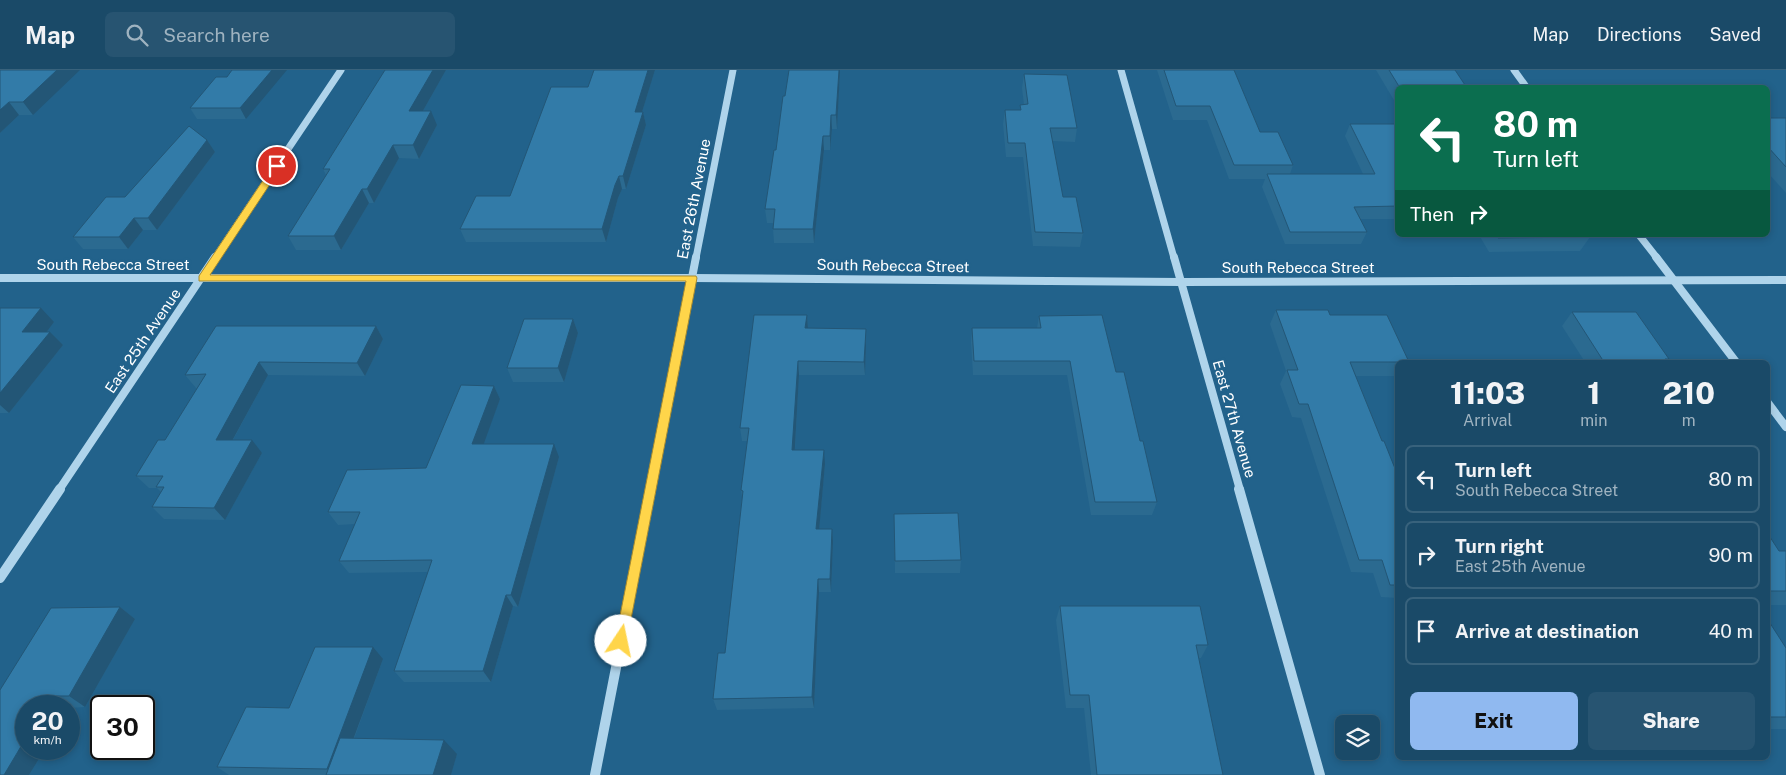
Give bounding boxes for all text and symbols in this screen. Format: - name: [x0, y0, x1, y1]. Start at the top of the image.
- search box: [105, 12, 455, 57]
- text: Map: [25, 21, 75, 49]
- icon: search: [123, 21, 151, 49]
- text: Search here: [163, 24, 270, 46]
- text: Map: [1532, 24, 1569, 45]
- text: Directions: [1597, 24, 1682, 45]
- text: Saved: [1710, 24, 1761, 45]
- text: 80 m: [1493, 104, 1578, 145]
- icon: left: [1410, 105, 1475, 170]
- street label: East 26th Avenue: [674, 137, 714, 261]
- pin: [256, 145, 298, 187]
- text: Turn left: [1493, 146, 1579, 172]
- icon: arrive: [263, 152, 291, 180]
- icon: right: [1464, 200, 1492, 228]
- text: Then: [1410, 203, 1454, 225]
- street label: South Rebecca Street: [36, 256, 190, 273]
- street label: South Rebecca Street: [816, 256, 970, 275]
- street label: South Rebecca Street: [1221, 259, 1375, 276]
- street label: East 25th Avenue: [101, 285, 184, 396]
- street label: East 27th Avenue: [1210, 358, 1259, 480]
- text: 11:03: [1450, 375, 1525, 411]
- text: 1: [1587, 375, 1600, 411]
- text: 210: [1662, 375, 1715, 411]
- text: Arrival: [1463, 411, 1512, 430]
- text: min: [1580, 411, 1607, 430]
- text: m: [1682, 411, 1696, 430]
- text: Turn left: [1455, 459, 1532, 481]
- icon: left: [1412, 465, 1440, 493]
- text: 80 m: [1708, 468, 1753, 490]
- text: South Rebecca Street: [1455, 481, 1618, 500]
- text: Turn right: [1455, 535, 1544, 557]
- icon: right: [1412, 541, 1440, 569]
- text: 90 m: [1709, 544, 1753, 566]
- text: East 25th Avenue: [1455, 557, 1586, 576]
- position arrow: [594, 614, 646, 666]
- icon: arrive: [1412, 617, 1440, 645]
- text: Arrive at destination: [1455, 620, 1639, 642]
- text: 40 m: [1708, 620, 1753, 642]
- button: Exit: [1410, 692, 1578, 750]
- button: Share: [1588, 692, 1755, 750]
- speed limit sign: 30: [90, 695, 155, 760]
- text: 20: [32, 706, 64, 736]
- map controls: [1335, 715, 1380, 760]
- button: layers: [1335, 715, 1380, 760]
- text: km/h: [33, 733, 62, 747]

